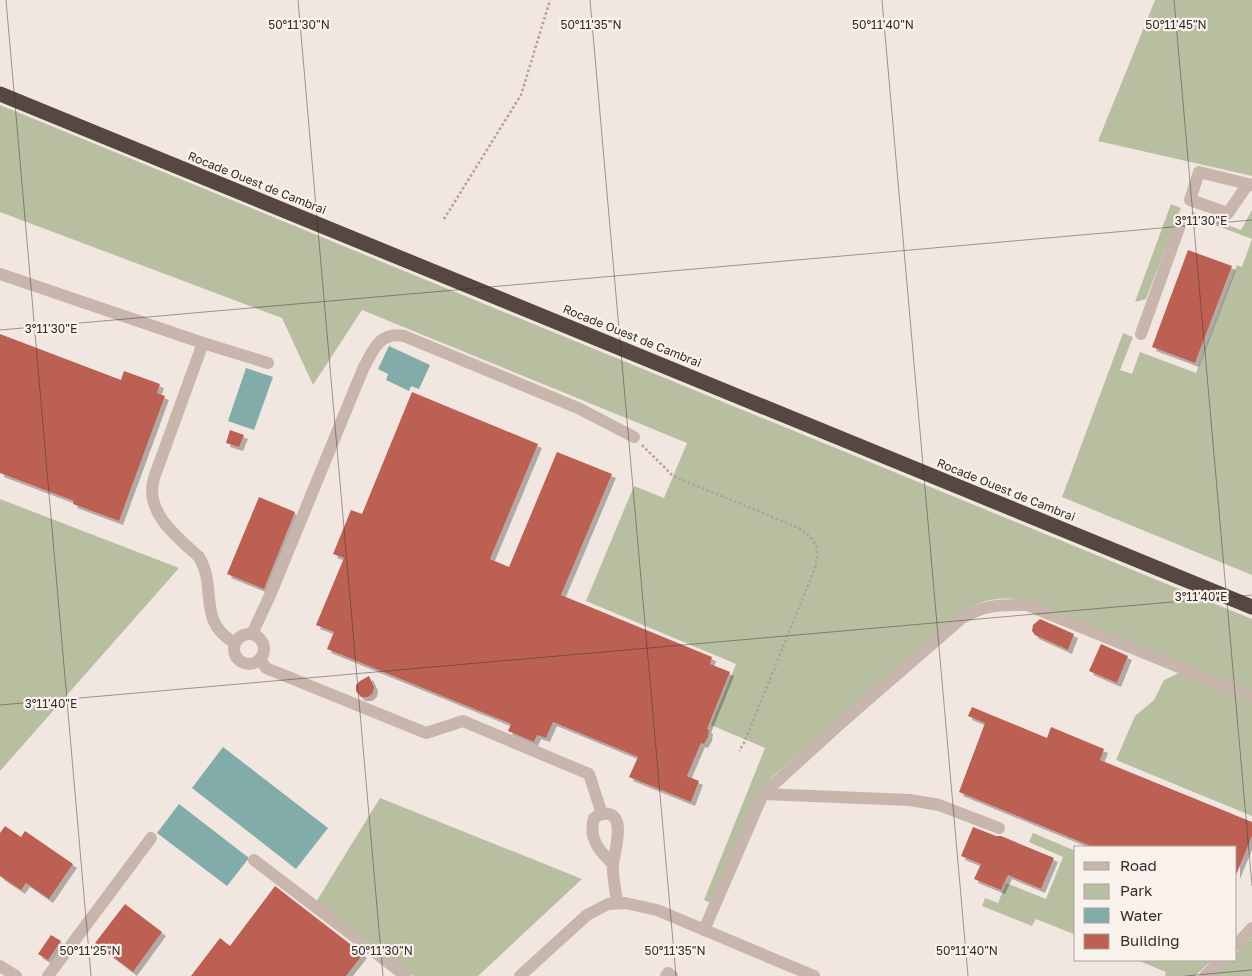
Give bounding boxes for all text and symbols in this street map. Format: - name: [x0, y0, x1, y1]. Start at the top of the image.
- text: 50°11'30"N: [268, 17, 330, 32]
- text: 50°11'35"N: [560, 17, 622, 32]
- text: 50°11'40"N: [852, 17, 914, 32]
- text: 50°11'45"N: [1145, 17, 1207, 32]
- street label: Rocade Ouest de Cambrai: [186, 148, 329, 217]
- text: 3°11'30"E: [1175, 213, 1227, 228]
- street label: Rocade Ouest de Cambrai: [561, 301, 704, 370]
- text: 3°11'30"E: [25, 321, 77, 336]
- street label: Rocade Ouest de Cambrai: [935, 455, 1078, 524]
- text: 3°11'40"E: [1175, 589, 1227, 604]
- text: 3°11'40"E: [25, 696, 77, 711]
- legend: [1074, 846, 1237, 961]
- text: Road: [1120, 856, 1157, 874]
- text: Park: [1120, 881, 1153, 899]
- text: Water: [1120, 906, 1163, 924]
- text: Building: [1120, 931, 1180, 949]
- text: 50°11'25"N: [59, 943, 121, 958]
- text: 50°11'30"N: [351, 943, 413, 958]
- text: 50°11'35"N: [644, 943, 706, 958]
- text: 50°11'40"N: [936, 943, 998, 958]

